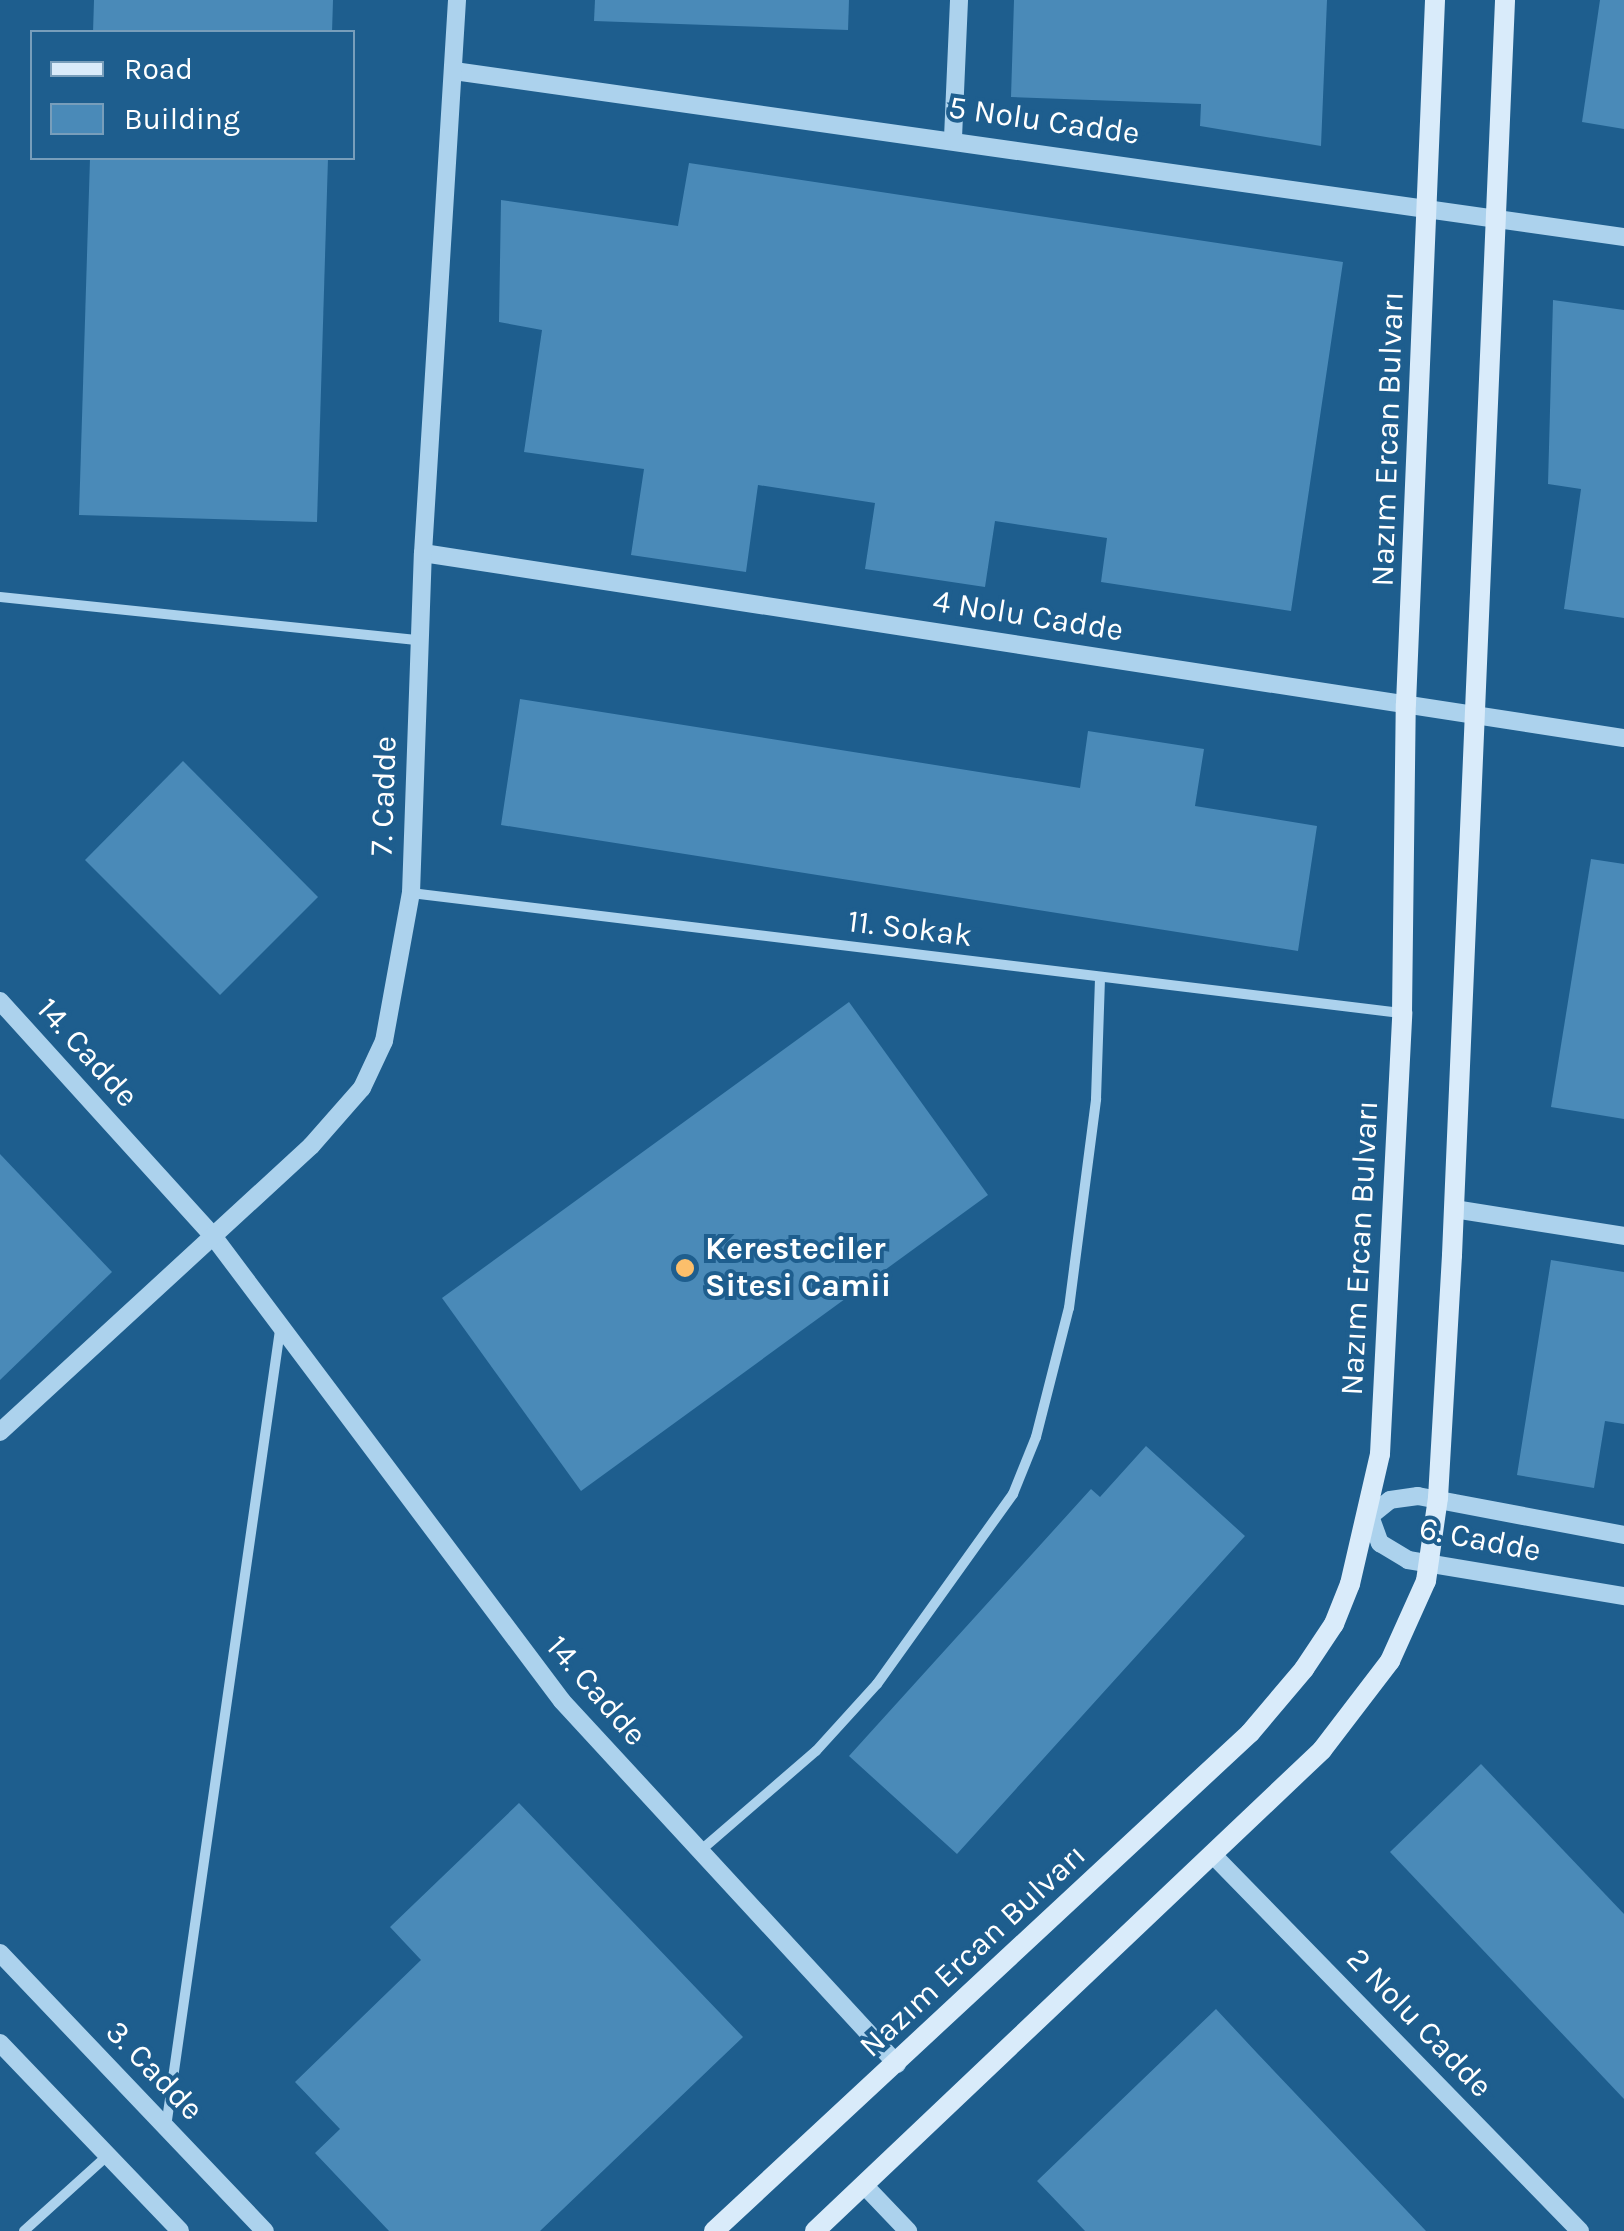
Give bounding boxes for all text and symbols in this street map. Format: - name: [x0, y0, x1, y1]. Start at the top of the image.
- legend: [30, 30, 355, 160]
- text: Road: [124, 51, 193, 87]
- street label: 5 Nolu Cadde: [946, 89, 1142, 153]
- text: Building: [124, 101, 240, 137]
- street label: Nazım Ercan Bulvarı: [1364, 291, 1412, 587]
- street label: 4 Nolu Cadde: [930, 582, 1126, 650]
- street label: 7. Cadde: [363, 735, 405, 857]
- street label: 11. Sokak: [846, 902, 974, 956]
- street label: 14. Cadde: [28, 991, 146, 1115]
- street label: Nazım Ercan Bulvarı: [1333, 1100, 1387, 1396]
- place label: Keresteciler Sitesi Camii: [705, 1231, 891, 1306]
- marker: Keresteciler Sitesi Camii: [674, 1257, 696, 1279]
- street label: 6. Cadde: [1416, 1509, 1544, 1571]
- street label: 14. Cadde: [538, 1628, 654, 1754]
- street label: Nazım Ercan Bulvarı: [852, 1836, 1094, 2066]
- street label: 2 Nolu Cadde: [1338, 1940, 1500, 2106]
- street label: 3. Cadde: [97, 2013, 211, 2129]

